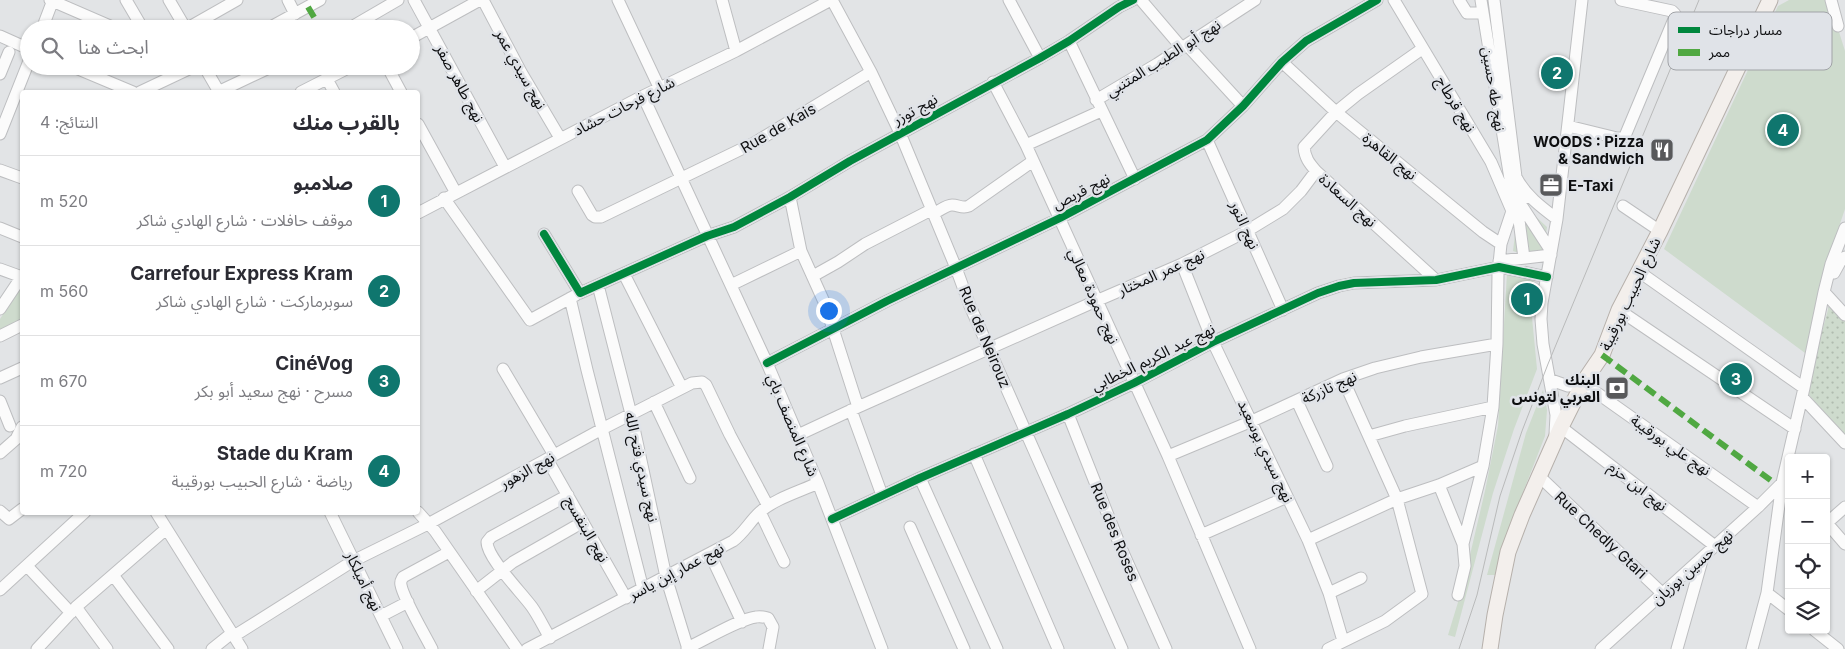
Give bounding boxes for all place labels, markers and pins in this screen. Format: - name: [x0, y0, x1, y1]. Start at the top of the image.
- pin: 2: [1541, 54, 1573, 92]
- pin: 4: [1767, 111, 1799, 149]
- place label: WOODS : Pizza & Sandwich: [1533, 132, 1644, 168]
- restaurant icon: WOODS : Pizza & Sandwich: [1649, 137, 1675, 163]
- office icon: E-Taxi: [1538, 172, 1564, 198]
- place label: E-Taxi: [1568, 176, 1613, 195]
- pin: 1: [1511, 280, 1543, 318]
- pin: 3: [1720, 360, 1752, 398]
- place label: البنك العربي لتونس: [1512, 370, 1600, 408]
- bank icon: البنك العربي لتونس: [1604, 375, 1630, 401]

